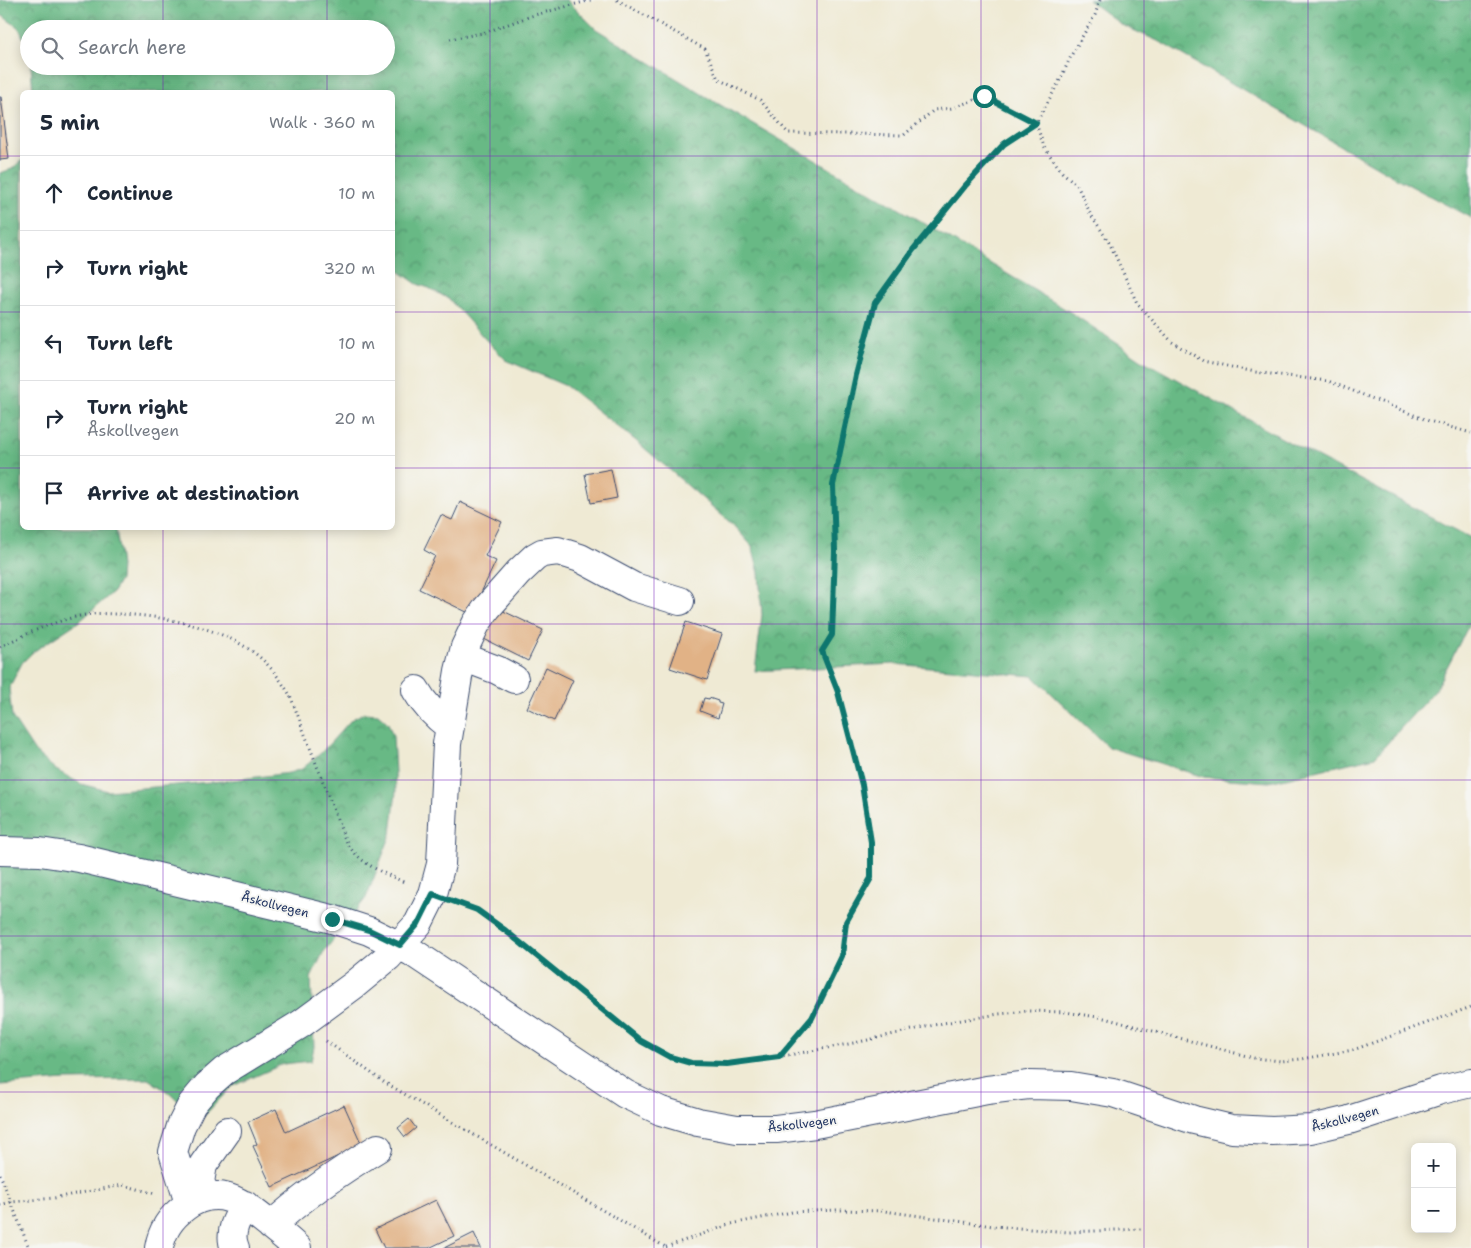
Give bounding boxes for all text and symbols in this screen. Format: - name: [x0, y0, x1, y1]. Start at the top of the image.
- search box: [20, 20, 395, 75]
- icon: search: [38, 34, 66, 62]
- text: Search here: [78, 35, 187, 60]
- route start: [973, 85, 996, 108]
- text: 5 min: [40, 109, 100, 137]
- text: Walk · 360 m: [269, 112, 375, 133]
- icon: ahead: [40, 179, 68, 207]
- text: Continue: [87, 181, 173, 206]
- text: 10 m: [338, 183, 375, 204]
- icon: right: [40, 254, 68, 282]
- text: Turn right: [87, 256, 188, 281]
- text: 320 m: [324, 258, 375, 279]
- icon: left: [40, 329, 68, 357]
- text: Turn left: [87, 331, 173, 356]
- text: 10 m: [338, 333, 375, 354]
- text: Turn right: [87, 395, 188, 420]
- icon: right: [40, 404, 68, 432]
- text: 20 m: [334, 408, 375, 429]
- text: Åskollvegen: [87, 420, 179, 441]
- icon: arrive: [40, 479, 68, 507]
- text: Arrive at destination: [87, 481, 299, 506]
- street label: Åskollvegen: [240, 889, 310, 921]
- route end: [321, 908, 344, 931]
- street label: Åskollvegen: [1310, 1102, 1380, 1136]
- street label: Åskollvegen: [767, 1112, 837, 1136]
- map controls: [1411, 1143, 1456, 1233]
- button: +: [1411, 1143, 1456, 1188]
- button: −: [1411, 1188, 1456, 1233]

